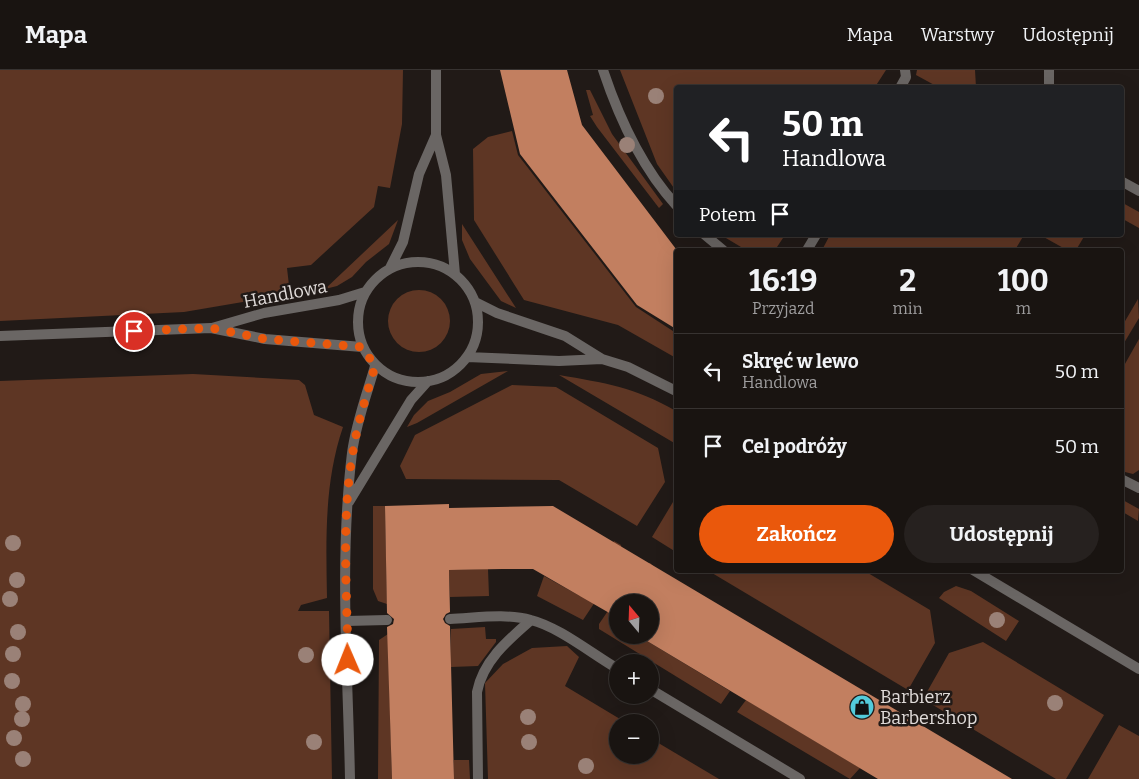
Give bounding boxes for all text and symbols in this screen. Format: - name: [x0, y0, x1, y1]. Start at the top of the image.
- text: Mapa: [25, 21, 87, 49]
- text: Mapa: [847, 24, 893, 46]
- text: Warstwy: [921, 24, 995, 46]
- text: Udostępnij: [1023, 24, 1114, 46]
- text: 50 m: [782, 103, 863, 145]
- icon: left: [699, 105, 764, 170]
- text: Handlowa: [782, 145, 886, 172]
- icon: arrive: [766, 200, 794, 228]
- text: Potem: [699, 203, 756, 226]
- text: 16:19: [749, 263, 817, 299]
- text: 2: [899, 263, 916, 299]
- text: 100: [998, 263, 1049, 299]
- street label: Handlowa: [241, 275, 329, 313]
- text: Przyjazd: [752, 299, 815, 318]
- text: min: [893, 299, 923, 318]
- text: m: [1016, 299, 1031, 318]
- pin: [113, 310, 155, 352]
- icon: arrive: [120, 317, 148, 345]
- text: Skręć w lewo: [742, 350, 859, 373]
- icon: left: [699, 357, 727, 385]
- text: 50 m: [1055, 360, 1099, 383]
- text: Handlowa: [742, 373, 818, 392]
- icon: arrive: [699, 432, 727, 460]
- text: Cel podróży: [742, 435, 847, 458]
- text: 50 m: [1055, 435, 1099, 458]
- button: Zakończ: [699, 505, 894, 563]
- button: Udostępnij: [904, 505, 1099, 563]
- north arrow: [609, 594, 659, 644]
- map controls: [609, 594, 659, 764]
- position arrow: [321, 633, 373, 685]
- button: +: [609, 654, 659, 704]
- place label: Barbierz Barbershop: [880, 686, 978, 729]
- shop icon: Barbierz Barbershop: [849, 694, 875, 720]
- button: −: [609, 714, 659, 764]

